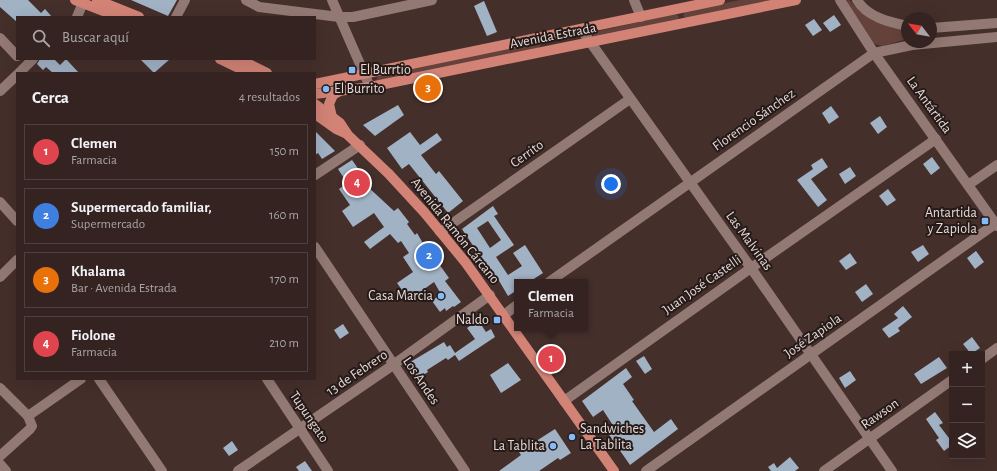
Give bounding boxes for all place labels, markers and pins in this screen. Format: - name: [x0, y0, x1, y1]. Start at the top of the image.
- place label: El Burrtio: [360, 63, 411, 77]
- marker: El Burrtio: [347, 65, 357, 75]
- pin: 3: [415, 73, 441, 103]
- place label: El Burrito: [334, 82, 385, 96]
- marker: El Burrito: [321, 84, 331, 94]
- pin: 4: [344, 168, 370, 198]
- place label: Antartida y Zapiola: [925, 206, 978, 236]
- marker: Antartida y Zapiola: [980, 216, 990, 226]
- pin: 2: [416, 241, 442, 271]
- place label: Casa Marcia: [368, 289, 434, 303]
- marker: Casa Marcia: [436, 291, 446, 301]
- place label: Naldo: [456, 313, 489, 327]
- marker: Naldo: [492, 315, 502, 325]
- pin: 1: [538, 344, 564, 374]
- place label: Sandwiches La Tablita: [580, 422, 644, 452]
- marker: Sandwiches La Tablita: [567, 432, 577, 442]
- place label: La Tablita: [493, 439, 546, 453]
- marker: La Tablita: [548, 441, 558, 451]

